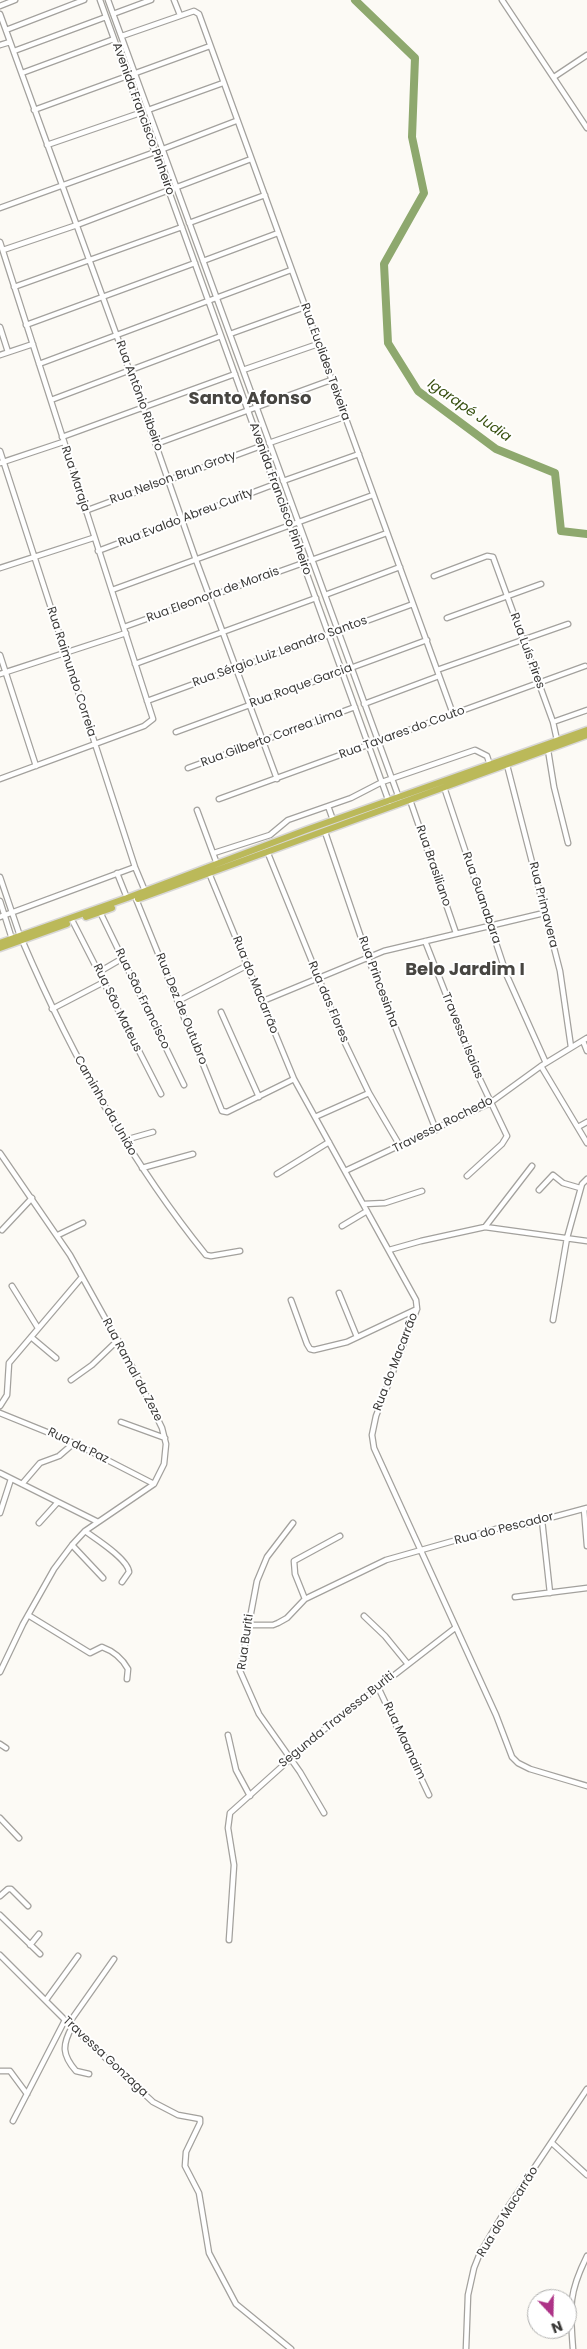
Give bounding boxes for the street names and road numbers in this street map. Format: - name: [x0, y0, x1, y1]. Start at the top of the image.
- street label: Avenida Francisco Pinheiro: [109, 41, 177, 197]
- street label: Rua Euclides Teixeira: [297, 301, 353, 423]
- street label: Rua Antônio Ribeiro: [112, 339, 166, 453]
- street label: Avenida Francisco Pinheiro: [246, 421, 314, 577]
- street label: Rua Maraja: [58, 444, 92, 514]
- street label: Rua Nelson Brun Groty: [108, 448, 238, 508]
- street label: Rua Evaldo Abreu Curity: [116, 486, 256, 550]
- street label: Rua Eleonora de Morais: [145, 564, 281, 626]
- street label: Rua Raimundo Correia: [43, 605, 99, 739]
- street label: Rua Luís Pires: [507, 611, 547, 691]
- street label: Rua Sérgio Luiz Leandro Santos: [191, 614, 369, 690]
- street label: Rua Roque Garcia: [248, 661, 354, 711]
- street label: Rua Tavares do Couto: [337, 704, 467, 762]
- street label: Rua Gilberto Correa Lima: [199, 706, 345, 770]
- street label: Rua Brasiliano: [412, 824, 454, 908]
- street label: Rua Guanabara: [459, 850, 503, 946]
- street label: Rua Primavera: [525, 861, 561, 949]
- street label: Rua do Macarrão: [229, 934, 281, 1036]
- street label: Rua Princesinha: [355, 935, 401, 1029]
- street label: Rua São Francisco: [111, 946, 173, 1052]
- street label: Rua Dez de Outubro: [152, 951, 210, 1067]
- street label: Rua das Flores: [304, 959, 352, 1045]
- street label: Rua São Mateus: [89, 961, 145, 1055]
- street label: Travessa Isaias: [438, 991, 486, 1081]
- street label: Caminho da União: [71, 1054, 139, 1158]
- street label: Travessa Rochedo: [391, 1094, 495, 1156]
- street label: Rua do Macarrão: [371, 1311, 421, 1413]
- street label: Rua Ramal da Zeze: [99, 1316, 165, 1424]
- street label: Rua da Paz: [45, 1425, 111, 1467]
- street label: Rua do Pescador: [453, 1510, 555, 1548]
- street label: Rua Buriti: [235, 1613, 257, 1671]
- street label: Segunda Travessa Buriti: [276, 1669, 398, 1771]
- street label: Rua Maanaim: [380, 1700, 428, 1782]
- street label: Travessa Gonzaga: [59, 2014, 151, 2100]
- street label: Rua do Macarrão: [474, 2164, 542, 2260]

